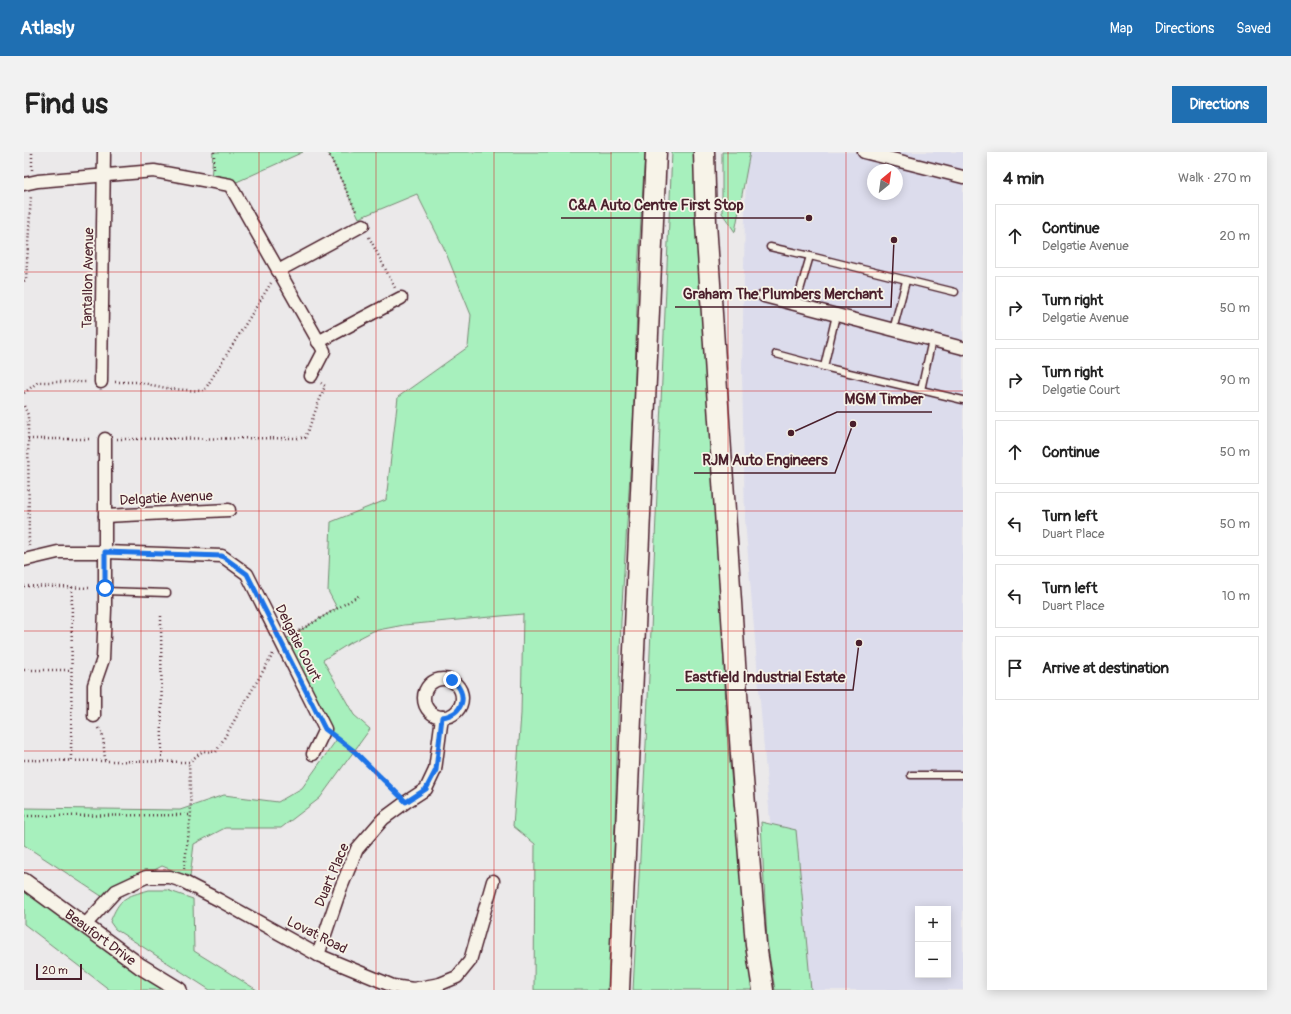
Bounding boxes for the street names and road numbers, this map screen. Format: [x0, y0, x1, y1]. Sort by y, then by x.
street label: Tantallon Avenue [79, 227, 97, 329]
street label: Delgatie Avenue [119, 487, 213, 509]
street label: Delgatie Court [271, 602, 325, 685]
street label: Duart Place [311, 841, 353, 909]
street label: Beaufort Drive [62, 905, 140, 969]
street label: Lovat Road [284, 913, 350, 957]

